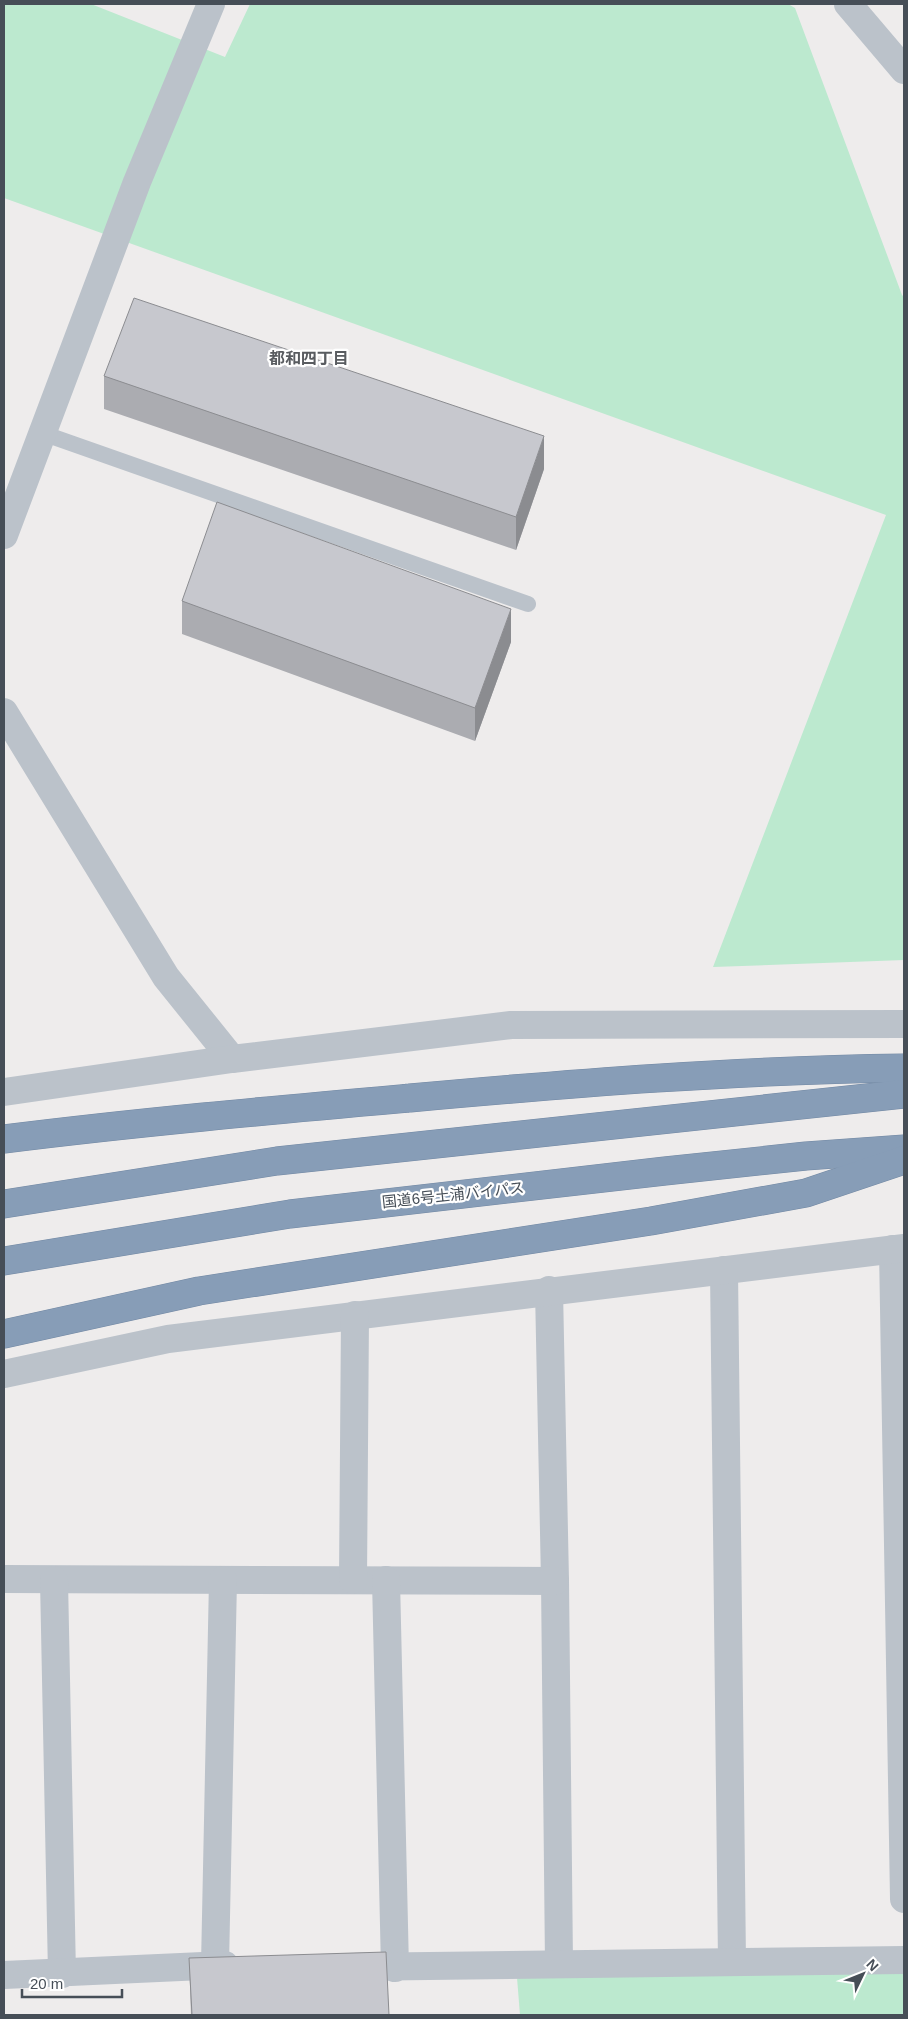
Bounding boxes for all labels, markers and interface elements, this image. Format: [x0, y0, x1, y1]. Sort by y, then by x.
district label: 都和四丁目 [269, 350, 349, 367]
street label: 国道6号土浦バイパス [381, 1179, 525, 1210]
north arrow [838, 1949, 888, 1999]
text: N [863, 1956, 882, 1974]
scale bar [22, 1966, 122, 1998]
text: 20 m [30, 1975, 63, 1992]

